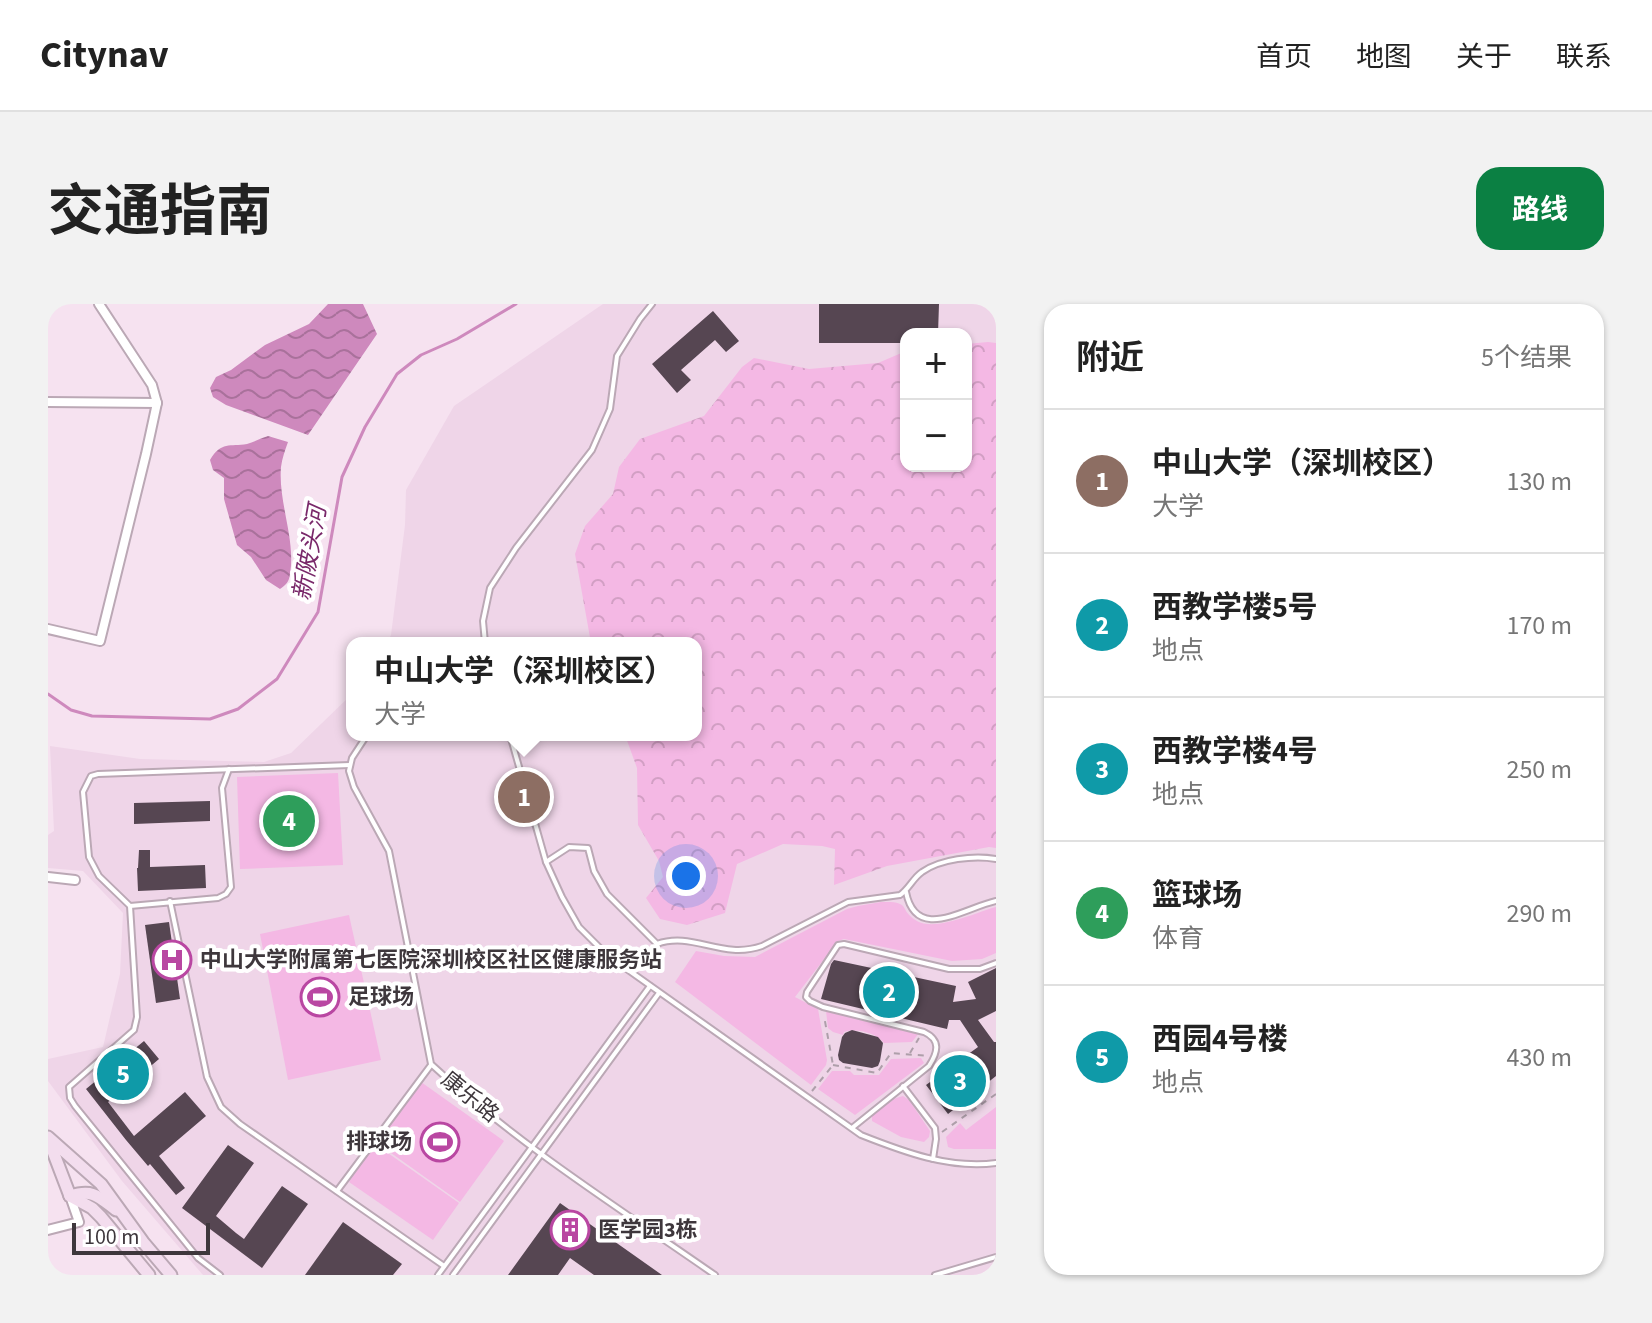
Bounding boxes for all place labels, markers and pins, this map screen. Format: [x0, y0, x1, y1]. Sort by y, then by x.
pin: 1 [498, 767, 550, 827]
pin: 4 [263, 791, 315, 851]
hospital icon: 中山大学附属第七医院深圳校区社区健康服务站 [151, 939, 193, 981]
place label: 中山大学附属第七医院深圳校区社区健康服务站 [200, 944, 662, 976]
pin: 2 [863, 962, 915, 1022]
sports icon: 足球场 [299, 976, 341, 1018]
place label: 足球场 [348, 981, 414, 1013]
pin: 5 [97, 1044, 149, 1104]
pin: 3 [934, 1051, 986, 1111]
sports icon: 排球场 [419, 1121, 461, 1163]
place label: 排球场 [346, 1126, 412, 1158]
building icon: 医学园3栋 [549, 1209, 591, 1251]
place label: 医学园3栋 [598, 1214, 698, 1246]

